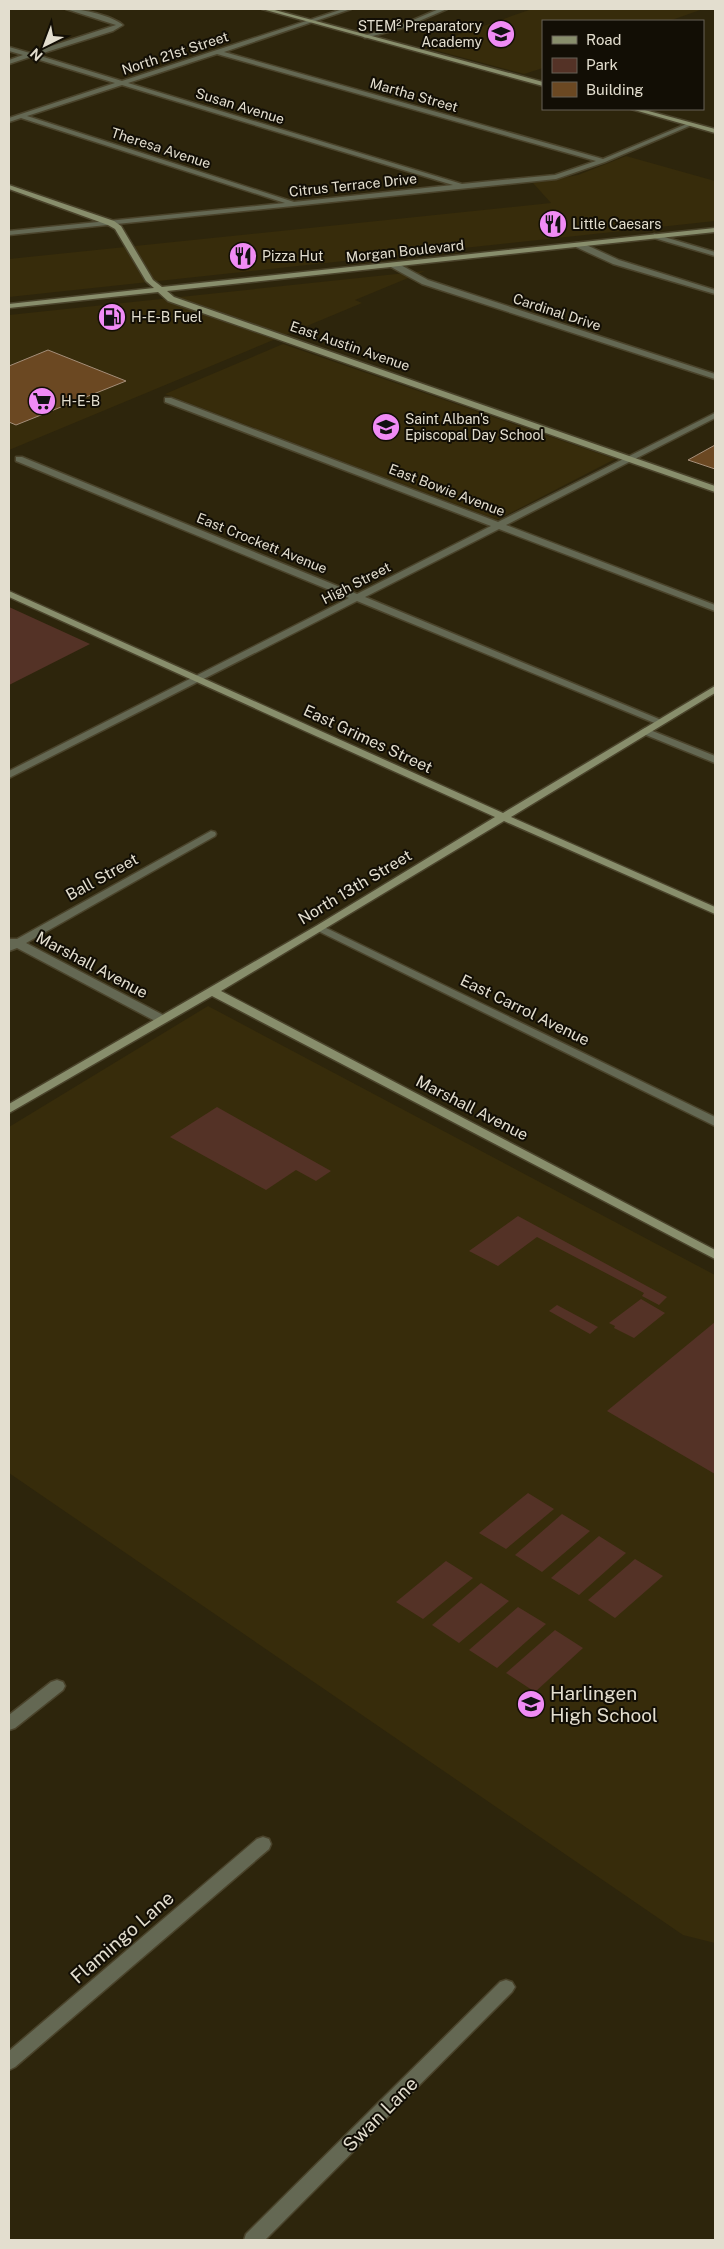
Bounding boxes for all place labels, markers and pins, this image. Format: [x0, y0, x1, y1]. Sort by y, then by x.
place label: STEM² Preparatory Academy [358, 18, 483, 50]
school or university icon: STEM² Preparatory Academy [486, 19, 516, 49]
restaurant icon: Little Caesars [538, 209, 568, 239]
place label: Little Caesars [572, 216, 661, 232]
restaurant icon: Pizza Hut [228, 241, 258, 271]
place label: Pizza Hut [262, 248, 324, 264]
fuel station icon: H-E-B Fuel [97, 302, 127, 332]
place label: H-E-B Fuel [131, 309, 202, 325]
supermarket icon: H-E-B [27, 386, 57, 416]
place label: H-E-B [61, 393, 100, 409]
place label: Saint Alban's Episcopal Day School [405, 411, 545, 443]
school or university icon: Saint Alban's Episcopal Day School [371, 412, 401, 442]
place label: Harlingen High School [550, 1682, 658, 1726]
school or university icon: Harlingen High School [516, 1689, 546, 1719]

